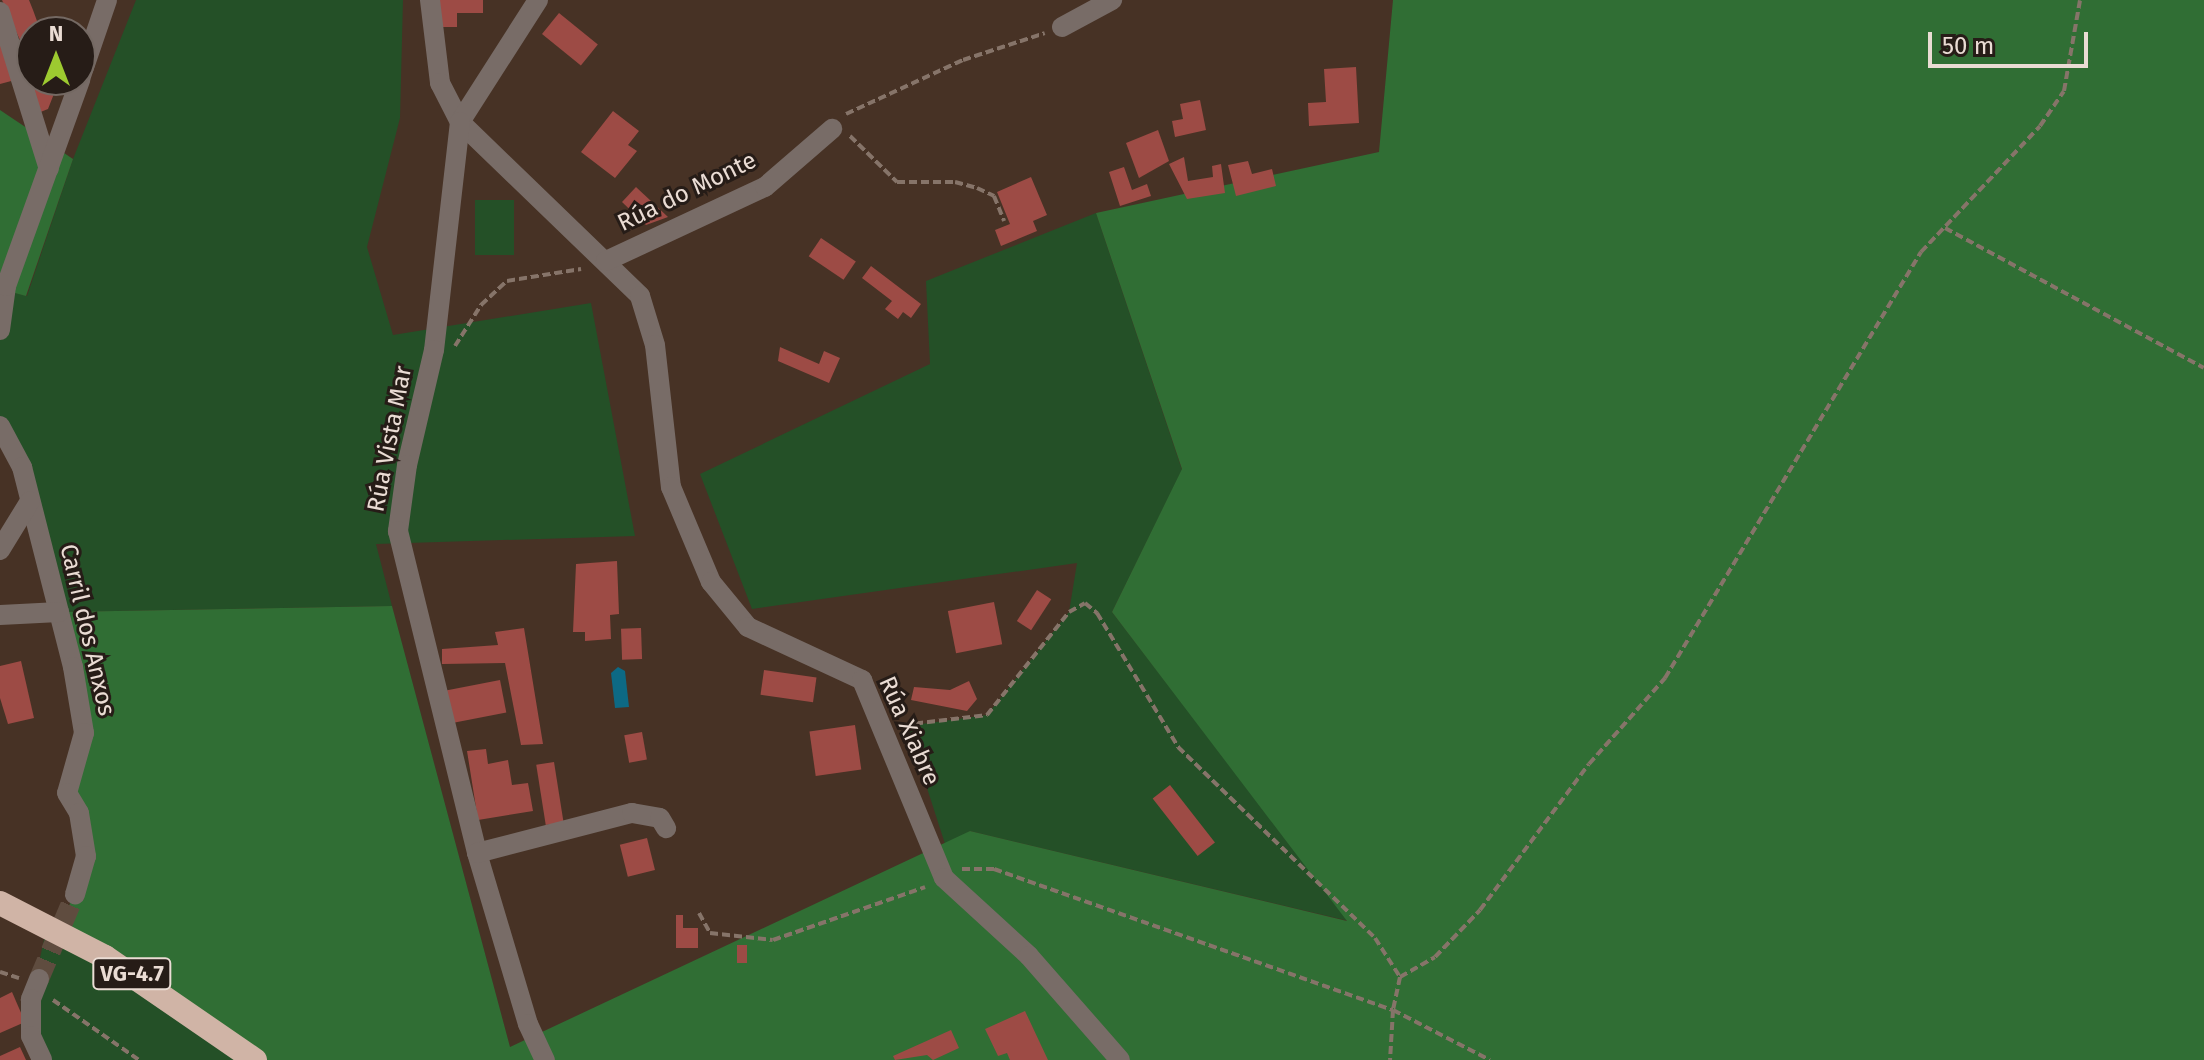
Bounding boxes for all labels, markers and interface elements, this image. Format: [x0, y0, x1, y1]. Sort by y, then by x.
north arrow [16, 16, 96, 96]
scale bar [1932, 16, 2092, 66]
text: N [49, 20, 63, 47]
text: 50 m [1942, 32, 1994, 60]
street label: Rúa do Monte [613, 146, 761, 238]
street label: Rúa Vista Mar [362, 364, 418, 514]
street label: Carril dos Anxos [53, 541, 121, 719]
street label: Rúa Xiabre [872, 672, 946, 790]
road number: VG-4.7 [92, 956, 172, 992]

